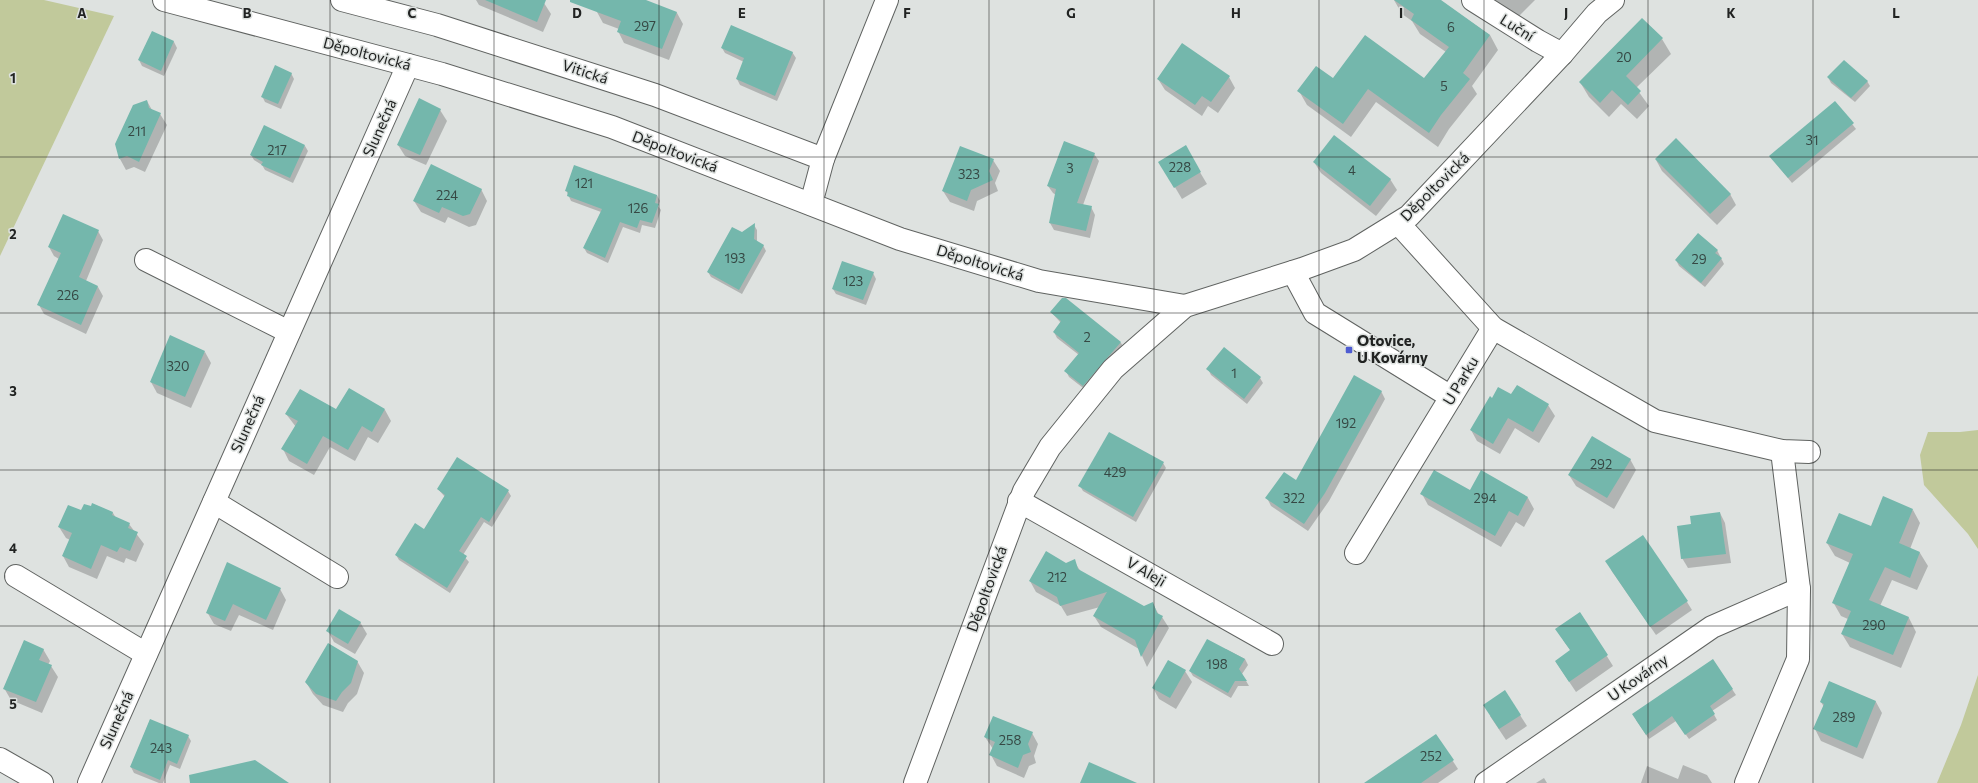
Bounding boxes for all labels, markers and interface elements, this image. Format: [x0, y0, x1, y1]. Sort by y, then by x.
text: A [77, 5, 87, 21]
text: B [243, 5, 252, 21]
text: C [408, 5, 417, 21]
text: D [572, 5, 582, 21]
text: E [738, 5, 746, 21]
text: F [903, 5, 911, 21]
text: G [1066, 5, 1076, 21]
text: H [1231, 5, 1241, 21]
text: I [1399, 5, 1403, 21]
text: J [1564, 5, 1568, 21]
text: K [1726, 5, 1736, 21]
text: L [1892, 5, 1900, 21]
street label: Luční [1497, 10, 1539, 45]
house number: 297 [634, 18, 656, 34]
house number: 6 [1447, 19, 1455, 35]
street label: Děpoltovická [321, 33, 413, 73]
house number: 20 [1616, 49, 1632, 65]
street label: Vitická [560, 55, 611, 87]
text: 1 [10, 70, 16, 86]
house number: 5 [1440, 78, 1448, 94]
street label: Slunečná [358, 96, 400, 159]
house number: 211 [128, 123, 146, 139]
street label: Děpoltovická [630, 126, 721, 176]
house number: 31 [1806, 132, 1818, 148]
house number: 217 [267, 142, 287, 158]
street label: Děpoltovická [1396, 148, 1473, 225]
house number: 228 [1169, 159, 1191, 175]
house number: 3 [1066, 160, 1074, 176]
house number: 4 [1348, 162, 1356, 178]
house number: 323 [958, 166, 980, 182]
house number: 121 [575, 175, 593, 191]
house number: 224 [436, 187, 458, 203]
house number: 126 [628, 200, 648, 216]
text: 2 [9, 226, 17, 242]
street label: Děpoltovická [935, 240, 1026, 284]
house number: 193 [725, 250, 745, 266]
house number: 29 [1691, 251, 1707, 267]
house number: 123 [843, 273, 863, 289]
house number: 226 [57, 287, 79, 303]
house number: 2 [1083, 329, 1091, 345]
place label: Otovice, U Kovárny [1357, 331, 1429, 366]
marker: Otovice, U Kovárny [1344, 345, 1354, 355]
street label: U Parku [1439, 353, 1482, 408]
house number: 320 [166, 358, 190, 374]
house number: 1 [1231, 365, 1237, 381]
text: 3 [9, 383, 17, 399]
street label: Slunečná [226, 392, 268, 455]
house number: 192 [1336, 415, 1356, 431]
house number: 292 [1590, 456, 1612, 472]
house number: 429 [1104, 464, 1126, 480]
house number: 322 [1283, 490, 1305, 506]
house number: 294 [1474, 490, 1497, 506]
text: 4 [9, 540, 17, 556]
street label: Děpoltovická [962, 543, 1010, 634]
street label: V Aleji [1123, 553, 1170, 590]
house number: 212 [1047, 569, 1067, 585]
house number: 290 [1862, 617, 1886, 633]
street label: U Kovárny [1604, 650, 1671, 705]
house number: 198 [1206, 656, 1228, 672]
street label: Slunečná [95, 688, 137, 751]
text: 5 [9, 696, 17, 712]
house number: 289 [1833, 709, 1856, 725]
house number: 258 [999, 732, 1021, 748]
house number: 243 [150, 740, 172, 756]
house number: 252 [1420, 748, 1442, 764]

